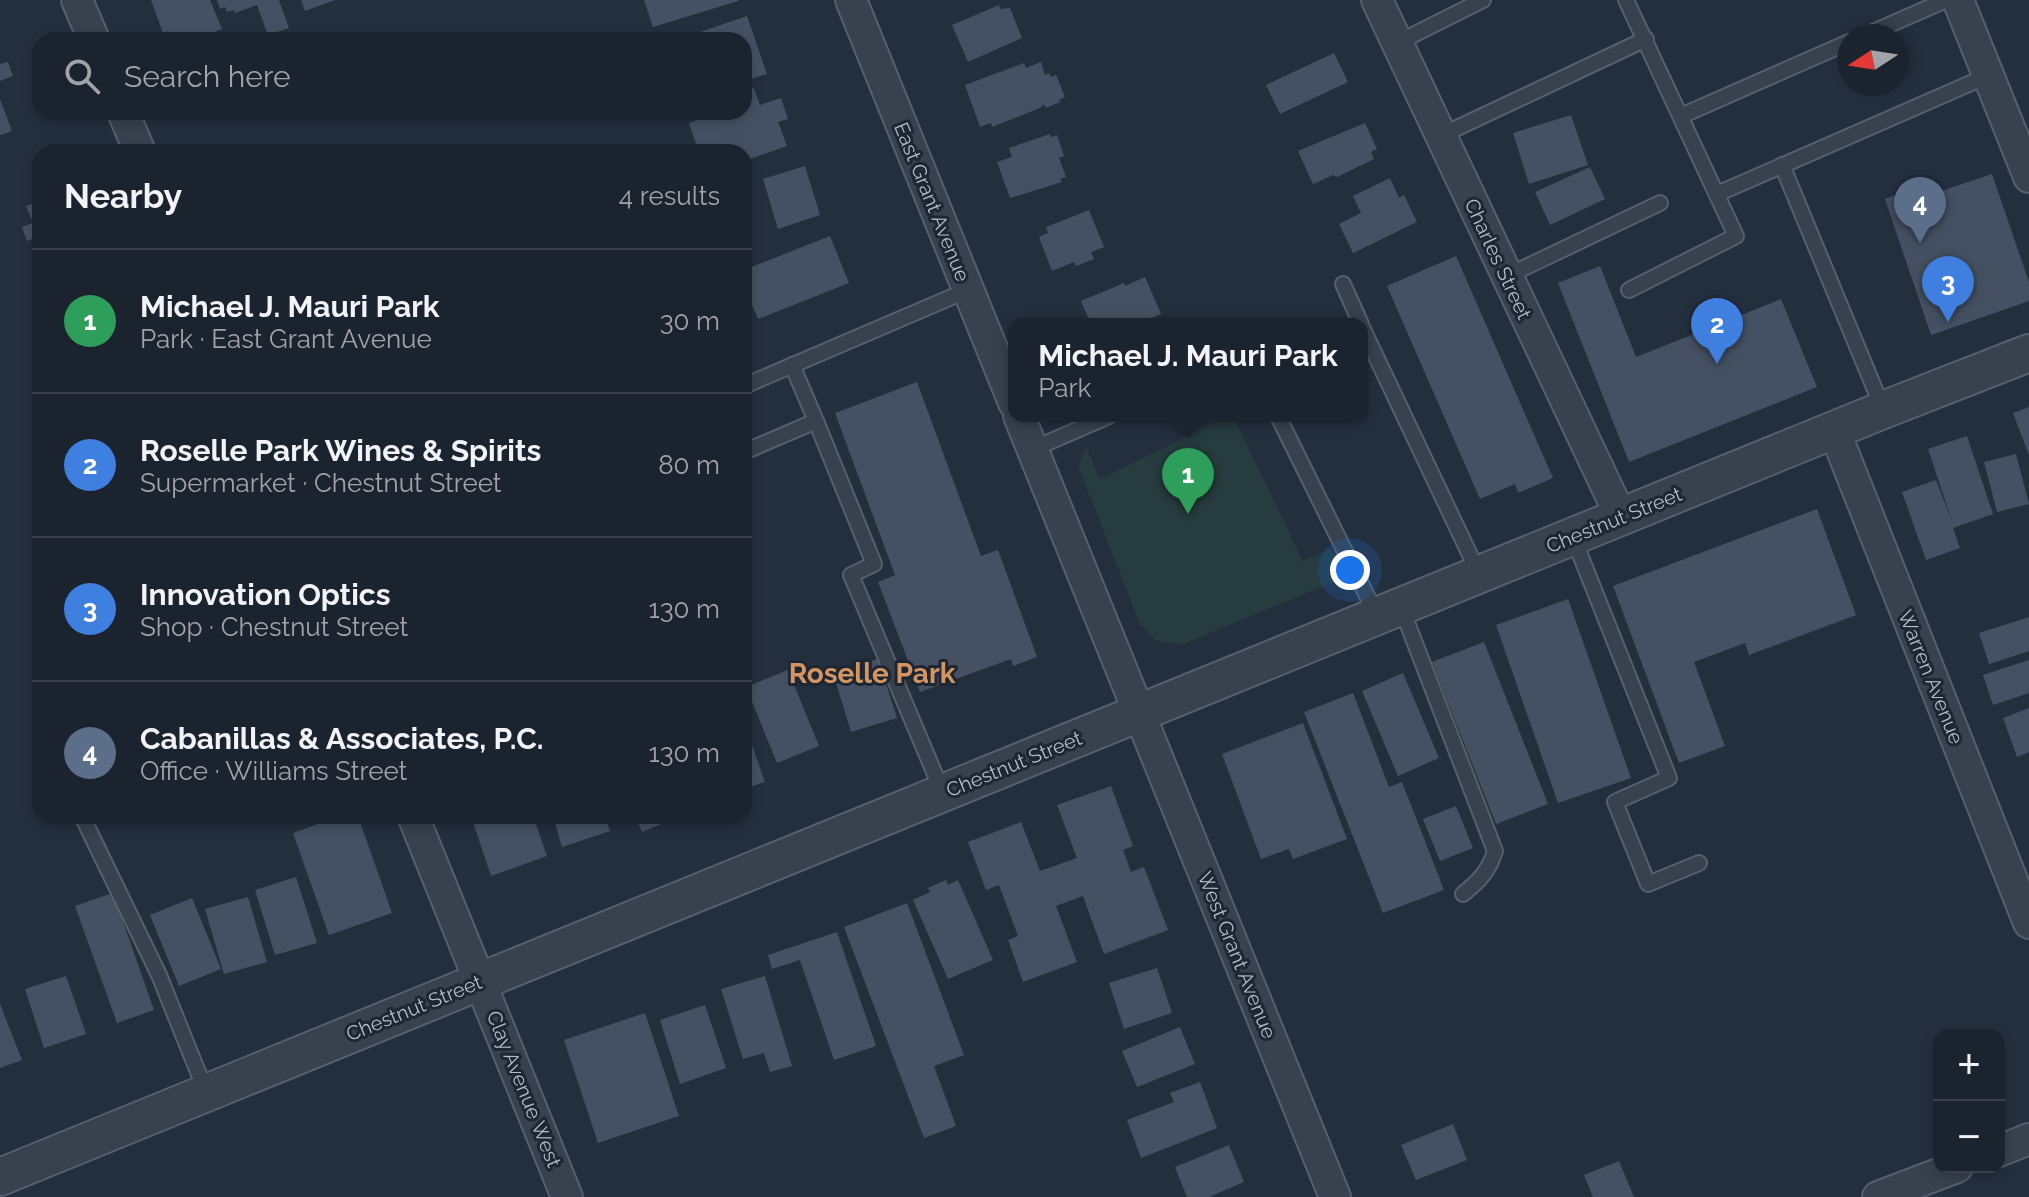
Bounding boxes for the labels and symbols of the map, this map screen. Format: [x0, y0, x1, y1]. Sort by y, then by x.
north arrow [1837, 24, 1909, 96]
street label: East Grant Avenue [889, 119, 975, 285]
pin: 4 [1894, 177, 1946, 243]
street label: Charles Street [1460, 195, 1537, 324]
pin: 3 [1922, 256, 1974, 322]
pin: 2 [1691, 298, 1743, 364]
pin: 1 [1162, 448, 1214, 514]
street label: Chestnut Street [1543, 482, 1686, 558]
your location [1330, 550, 1370, 590]
street label: Warren Avenue [1893, 606, 1969, 748]
district label: Roselle Park [789, 657, 956, 690]
street label: Chestnut Street [943, 726, 1086, 802]
street label: West Grant Avenue [1193, 868, 1282, 1042]
street label: Chestnut Street [343, 970, 486, 1046]
street label: Clay Avenue West [482, 1007, 566, 1171]

